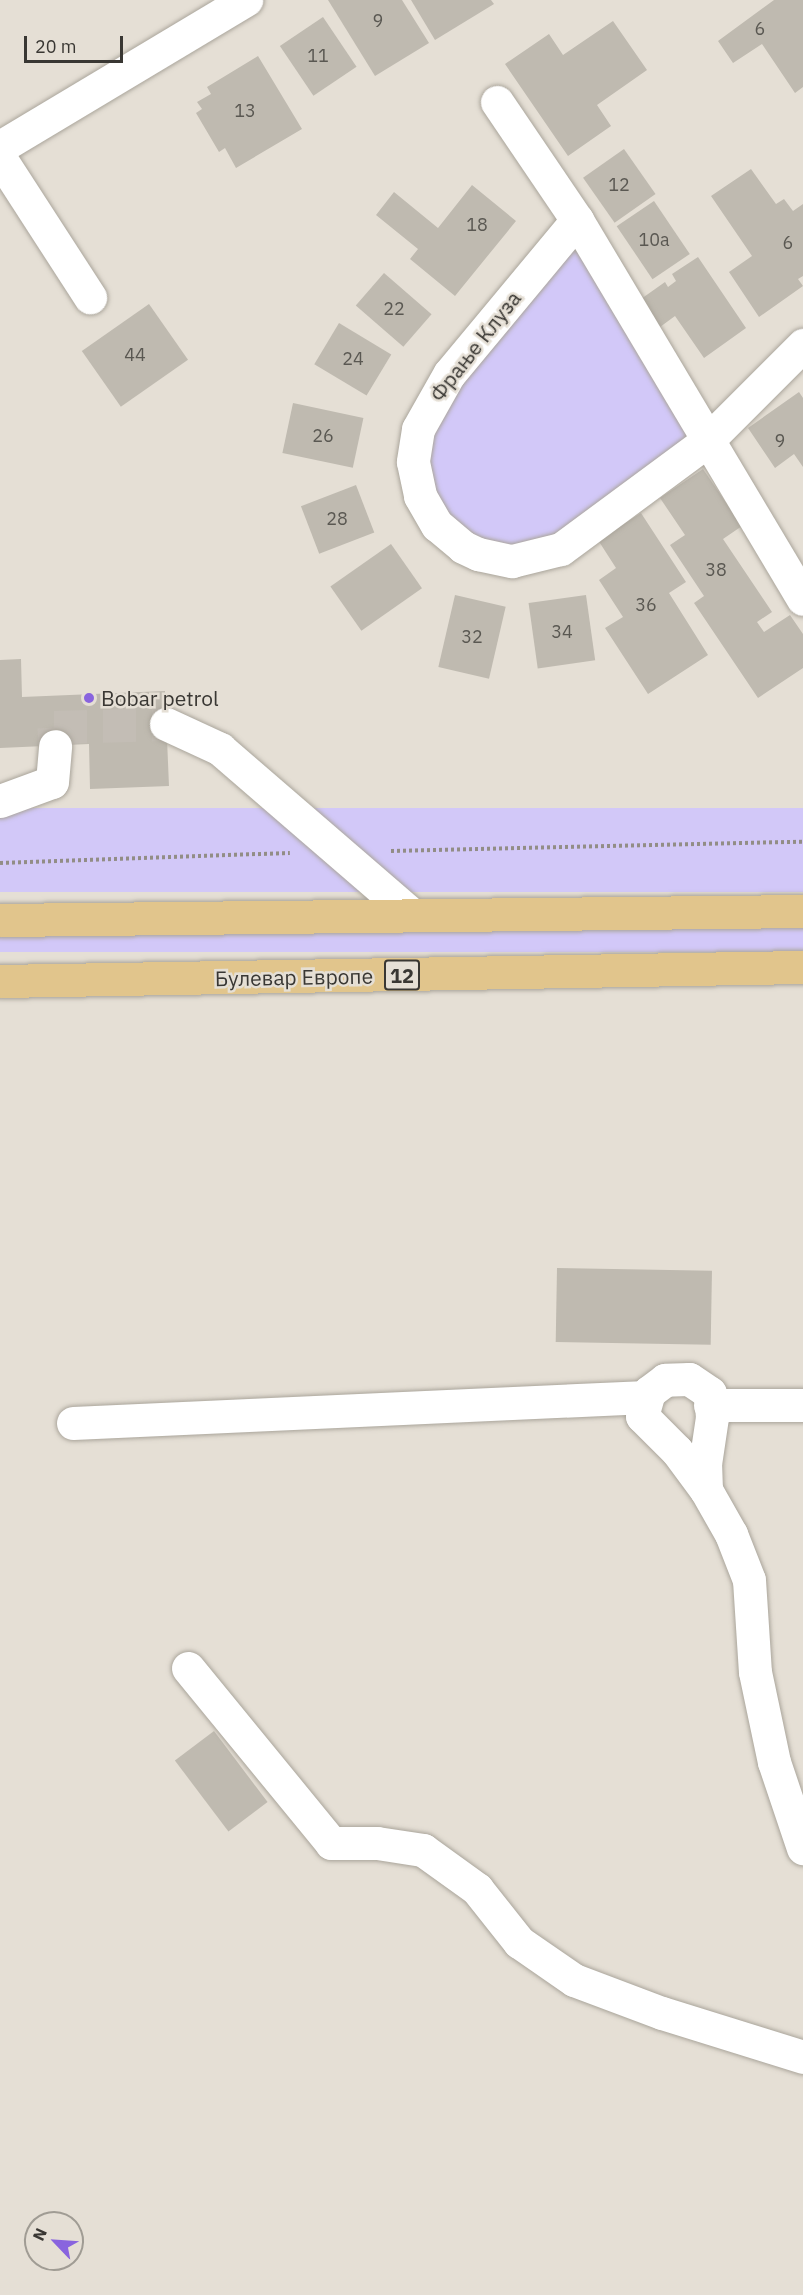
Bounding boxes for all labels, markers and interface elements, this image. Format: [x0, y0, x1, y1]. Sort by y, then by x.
house number: 9 [373, 10, 383, 32]
house number: 6 [755, 18, 765, 40]
scale bar [27, 24, 126, 62]
text: 20 m [35, 35, 77, 58]
house number: 11 [307, 45, 329, 67]
house number: 13 [234, 100, 256, 122]
house number: 12 [608, 174, 630, 196]
house number: 18 [466, 214, 488, 236]
house number: 10a [638, 229, 670, 251]
house number: 6 [783, 232, 793, 254]
street label: Фрање Клуза [424, 286, 526, 406]
house number: 22 [383, 298, 405, 320]
house number: 44 [124, 344, 146, 366]
house number: 24 [342, 348, 364, 370]
house number: 26 [312, 425, 334, 447]
house number: 9 [775, 430, 785, 452]
house number: 28 [326, 508, 348, 530]
house number: 38 [705, 559, 727, 581]
house number: 36 [635, 594, 657, 616]
house number: 34 [551, 621, 573, 643]
house number: 32 [461, 626, 483, 648]
place label: Bobar petrol [101, 685, 219, 711]
marker: Bobar petrol [82, 691, 96, 705]
road number: 12 [384, 958, 420, 992]
street label: Булевар Европе [215, 963, 373, 991]
north arrow [24, 2211, 84, 2271]
text: N [28, 2225, 51, 2244]

